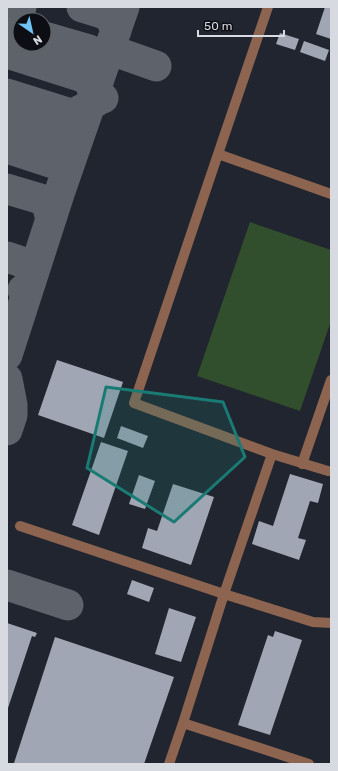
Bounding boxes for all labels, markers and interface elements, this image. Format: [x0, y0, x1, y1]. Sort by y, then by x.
north arrow [12, 12, 52, 52]
scale bar [198, 12, 284, 38]
text: 50 m [204, 19, 232, 33]
text: N [30, 32, 44, 48]

